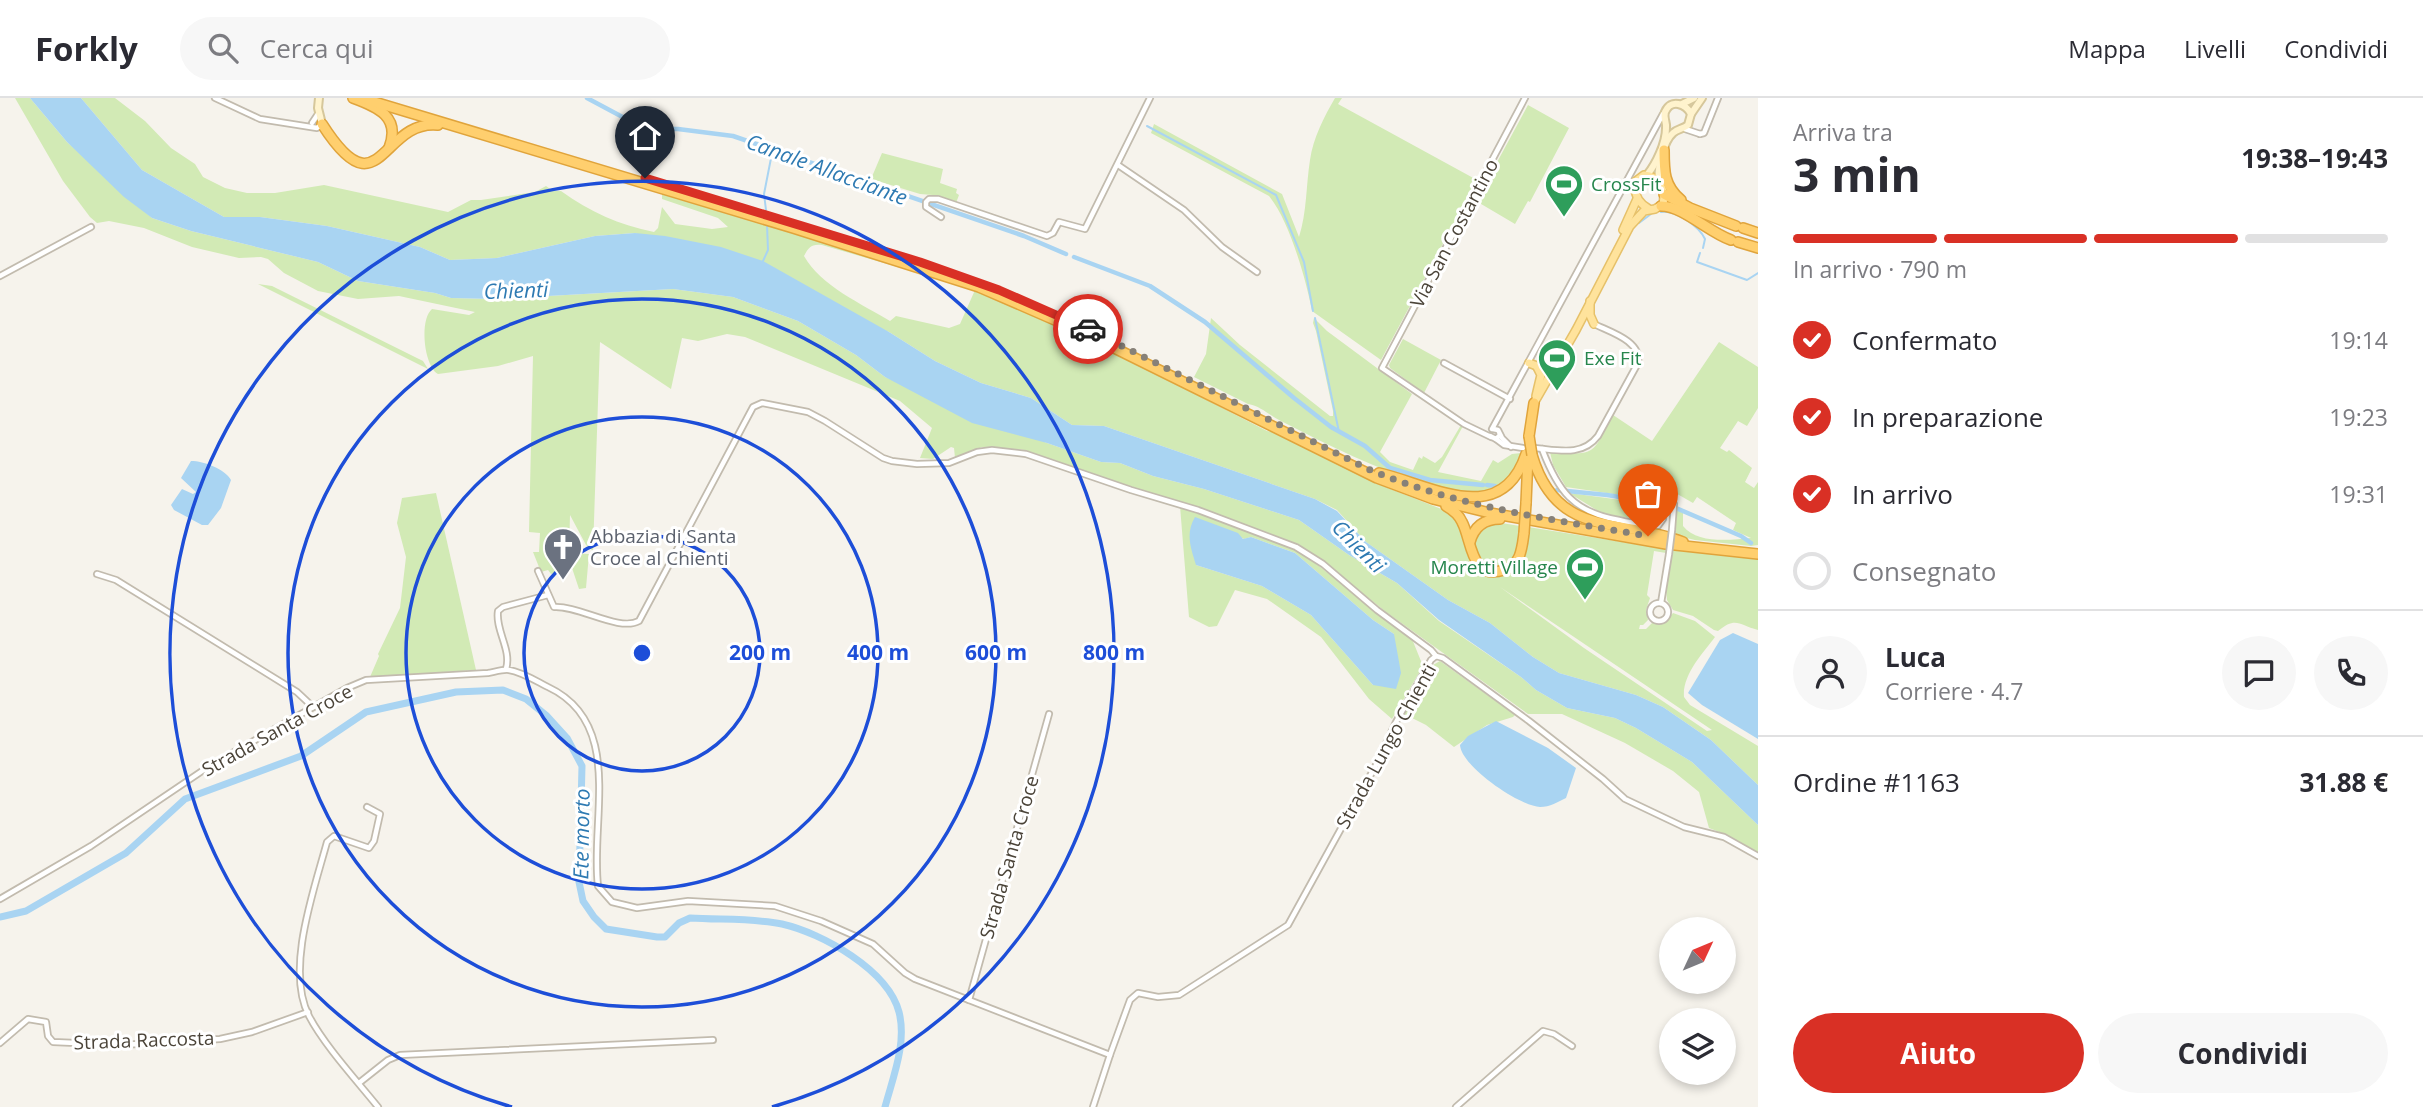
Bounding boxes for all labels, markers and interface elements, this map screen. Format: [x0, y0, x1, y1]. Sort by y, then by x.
search box [180, 17, 670, 80]
text: Forkly [35, 26, 138, 71]
icon: search [204, 29, 242, 67]
text: Cerca qui [260, 30, 374, 66]
text: Mappa [2068, 32, 2146, 65]
text: Livelli [2184, 32, 2246, 65]
text: Condividi [2284, 32, 2388, 65]
pin [615, 106, 675, 178]
text: Arriva tra [1793, 116, 1893, 148]
icon: home [626, 117, 664, 155]
water label: Canale Allacciante [743, 127, 911, 211]
text: 19:38–19:43 [2241, 140, 2388, 176]
text: 3 min [1793, 143, 1921, 205]
street label: Via San Costantino [1404, 154, 1504, 312]
sports icon: CrossFit [1543, 163, 1585, 218]
place label: CrossFit [1591, 171, 1662, 197]
text: In arrivo · 790 m [1793, 253, 1967, 285]
water label: Chienti [483, 275, 549, 305]
courier [1053, 294, 1123, 364]
icon: car [1069, 310, 1107, 348]
icon: check [1793, 321, 1831, 359]
text: Confermato [1852, 322, 1997, 358]
text: 19:14 [2329, 324, 2388, 356]
sports icon: Exe Fit [1536, 337, 1578, 392]
place label: Exe Fit [1584, 345, 1642, 371]
icon: check [1793, 398, 1831, 436]
text: In preparazione [1852, 399, 2043, 435]
text: 19:23 [2329, 401, 2388, 433]
pin [1618, 464, 1678, 536]
icon: bag [1629, 475, 1667, 513]
icon: check [1793, 475, 1831, 513]
text: In arrivo [1852, 476, 1953, 512]
text: 19:31 [2329, 478, 2388, 510]
water label: Chienti [1326, 513, 1392, 579]
place label: Abbazia di Santa Croce al Chienti [590, 523, 736, 571]
church icon: Abbazia di Santa Croce al Chienti [542, 526, 584, 581]
sports icon: Moretti Village [1564, 546, 1606, 601]
text: Consegnato [1852, 553, 1996, 589]
place label: Moretti Village [1431, 554, 1558, 580]
button: person [1793, 636, 1867, 710]
button: chat [2222, 636, 2296, 710]
button: phone [2314, 636, 2388, 710]
text: 200 m [729, 638, 791, 666]
text: 400 m [847, 638, 909, 666]
text: 600 m [965, 638, 1027, 666]
text: 800 m [1083, 638, 1145, 666]
text: Luca [1885, 639, 1946, 675]
centre of rings [630, 641, 654, 665]
street label: Strada Lungo Chienti [1330, 659, 1442, 833]
text: Corriere · 4.7 [1885, 675, 2024, 707]
street label: Strada Santa Croce [197, 678, 357, 782]
text: Ordine #1163 [1793, 764, 1960, 800]
text: 31.88 € [2300, 764, 2388, 800]
street label: Strada Santa Croce [973, 772, 1045, 942]
water label: Ete morto [566, 788, 596, 880]
north arrow [1659, 917, 1736, 994]
map controls [1659, 917, 1736, 1085]
button: layers [1659, 1008, 1736, 1085]
button: Aiuto [1793, 1013, 2084, 1093]
button: Condividi [2098, 1013, 2388, 1093]
street label: Strada Raccosta [73, 1025, 215, 1055]

